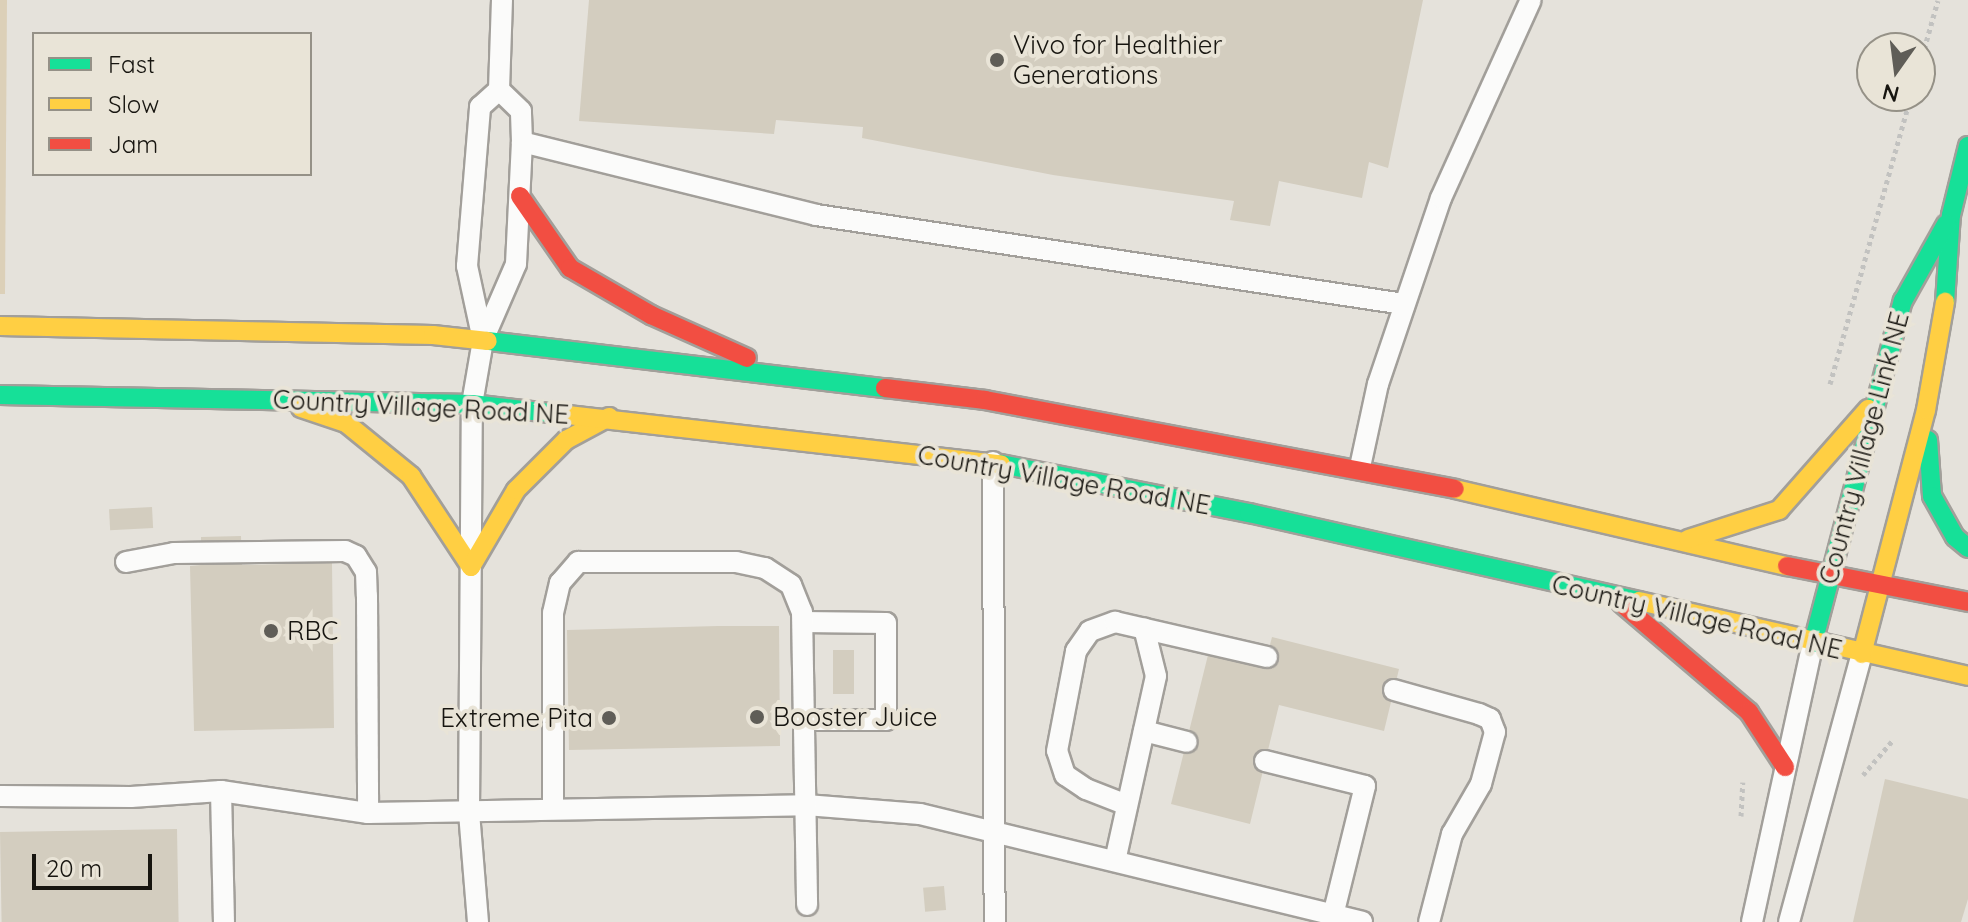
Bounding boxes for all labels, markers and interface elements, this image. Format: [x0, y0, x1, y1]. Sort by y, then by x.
place label: Vivo for Healthier Generations [1013, 29, 1222, 90]
legend [32, 32, 312, 176]
north arrow [1856, 32, 1936, 112]
text: Fast [108, 49, 155, 79]
marker: Vivo for Healthier Generations [988, 51, 1006, 69]
text: N [1879, 78, 1902, 109]
text: Slow [108, 89, 159, 119]
text: Jam [108, 129, 158, 159]
street label: Country Village Link NE [1813, 309, 1915, 587]
street label: Country Village Road NE [272, 384, 570, 430]
street label: Country Village Road NE [915, 439, 1213, 521]
street label: Country Village Road NE [1549, 568, 1845, 666]
place label: RBC [287, 615, 338, 647]
marker: RBC [262, 622, 280, 640]
place label: Booster Juice [773, 701, 937, 733]
place label: Extreme Pita [440, 702, 593, 734]
marker: Booster Juice [748, 708, 766, 726]
marker: Extreme Pita [600, 709, 618, 727]
scale bar [36, 838, 156, 888]
text: 20 m [46, 853, 102, 883]

